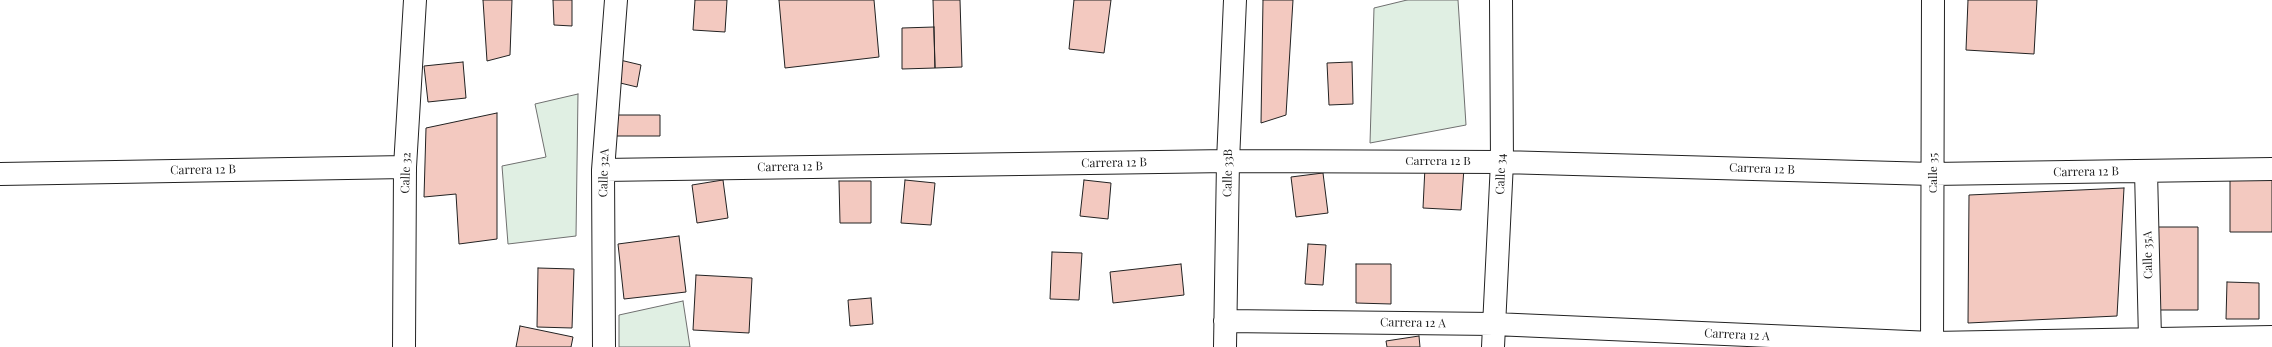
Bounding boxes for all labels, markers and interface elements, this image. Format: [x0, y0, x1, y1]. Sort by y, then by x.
street label: Calle 32A [596, 148, 612, 198]
street label: Calle 33B [1220, 149, 1236, 197]
street label: Calle 32 [398, 152, 414, 194]
street label: Calle 34 [1493, 153, 1509, 195]
street label: Calle 35 [1926, 153, 1940, 193]
street label: Carrera 12 B [1405, 154, 1471, 168]
street label: Carrera 12 B [1081, 155, 1147, 171]
street label: Carrera 12 B [757, 159, 823, 175]
street label: Carrera 12 B [1729, 161, 1795, 177]
street label: Carrera 12 B [170, 162, 236, 178]
street label: Carrera 12 B [2053, 164, 2119, 180]
street label: Calle 35A [2140, 231, 2156, 279]
street label: Carrera 12 A [1380, 315, 1446, 331]
street label: Carrera 12 A [1704, 326, 1770, 344]

